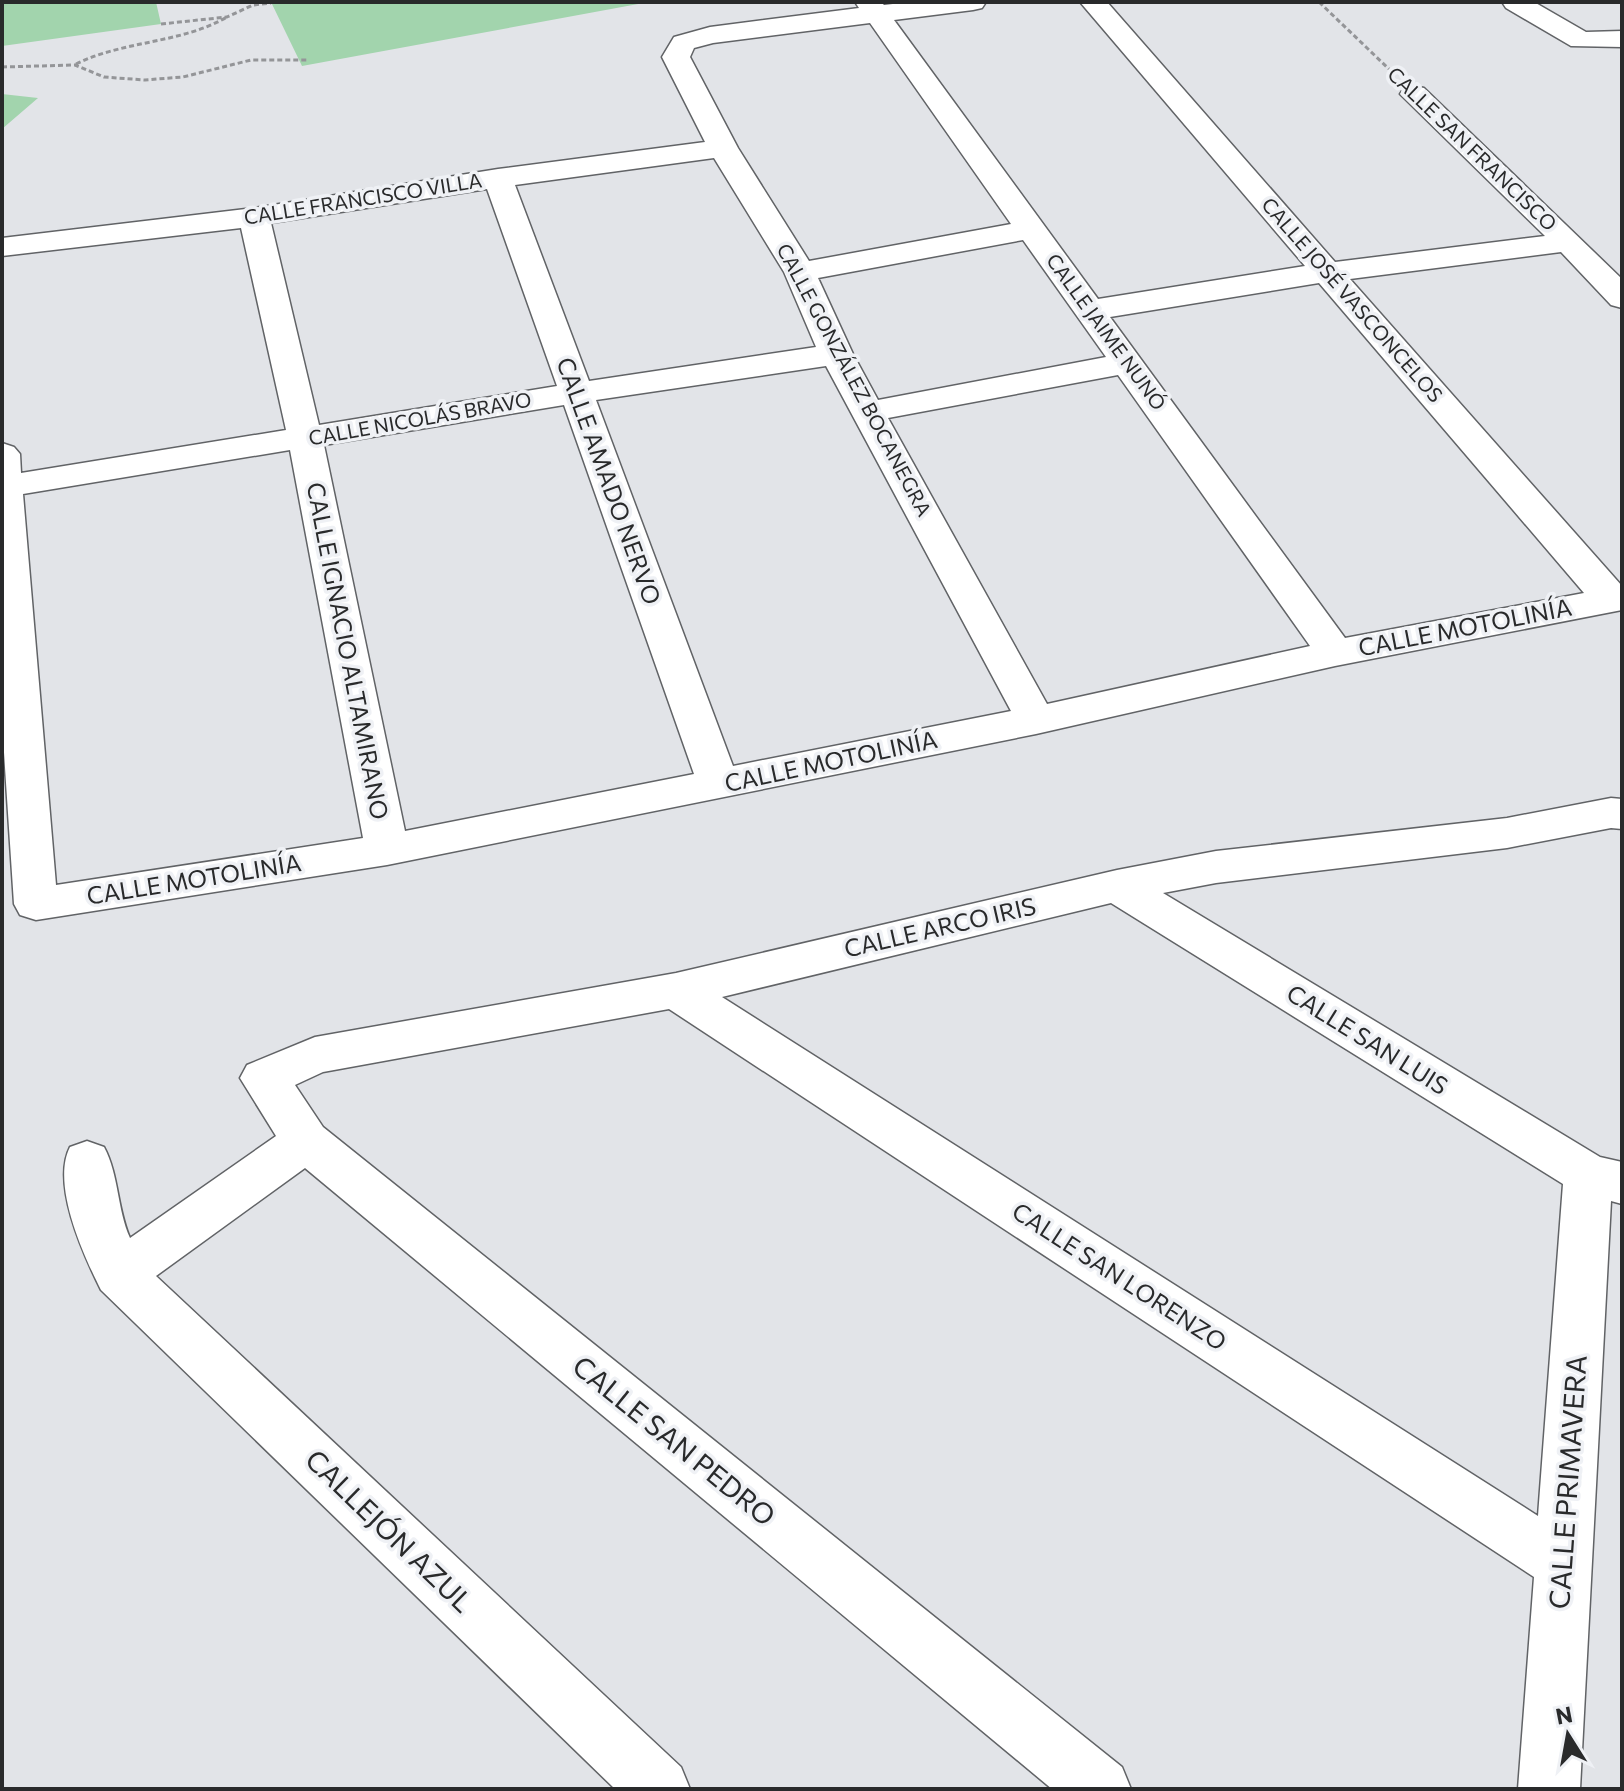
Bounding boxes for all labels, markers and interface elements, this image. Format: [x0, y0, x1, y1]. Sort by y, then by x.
street label: CALLE SAN FRANCISCO [1383, 61, 1562, 235]
street label: CALLE FRANCISCO VILLA [242, 167, 484, 229]
street label: CALLE JOSÉ VASCONCELOS [1257, 192, 1448, 407]
street label: CALLE GONZÁLEZ BOCANEGRA [773, 239, 937, 520]
street label: CALLE JAIME NUNÓ [1042, 249, 1172, 414]
street label: CALLE AMADO NERVO [551, 353, 668, 608]
street label: CALLE NICOLÁS BRAVO [306, 387, 533, 449]
street label: CALLE IGNACIO ALTAMIRANO [302, 480, 395, 822]
street label: CALLE MOTOLINÍA [1356, 592, 1574, 661]
street label: CALLE MOTOLINÍA [722, 724, 940, 797]
street label: CALLE MOTOLINÍA [84, 847, 303, 910]
street label: CALLE ARCO IRIS [841, 890, 1038, 963]
street label: CALLE SAN LUIS [1282, 978, 1454, 1100]
street label: CALLE SAN LORENZO [1007, 1196, 1232, 1356]
street label: CALLE SAN PEDRO [566, 1348, 783, 1532]
street label: CALLE PRIMAVERA [1541, 1354, 1593, 1610]
street label: CALLEJÓN AZUL [299, 1442, 480, 1619]
north arrow [1528, 1695, 1608, 1775]
text: N [1553, 1700, 1575, 1730]

